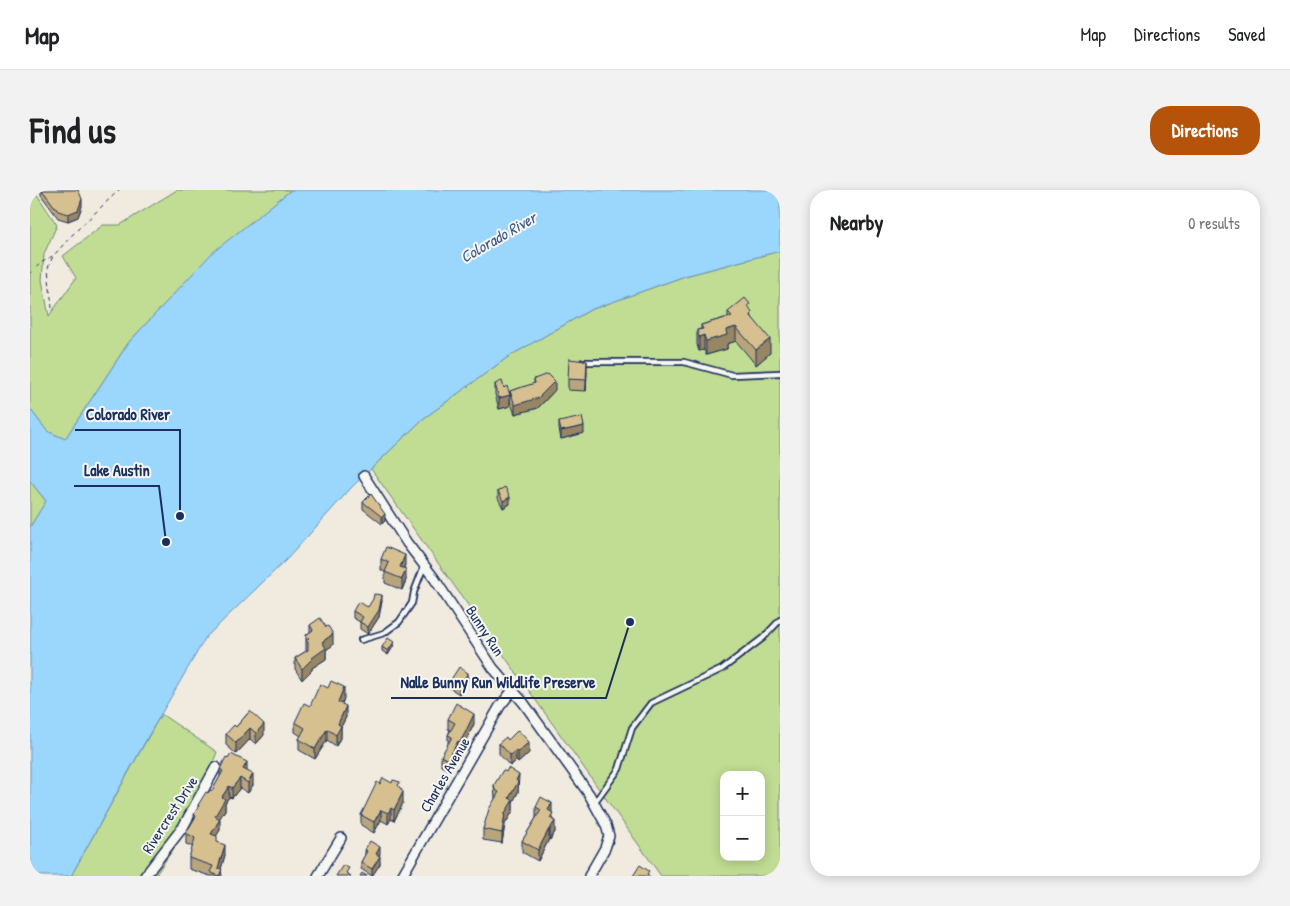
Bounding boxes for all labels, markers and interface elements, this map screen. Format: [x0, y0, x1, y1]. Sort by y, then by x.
text: Map [25, 19, 59, 51]
text: Map [1081, 22, 1106, 47]
text: Directions [1134, 22, 1200, 47]
text: Saved [1228, 22, 1265, 47]
button: Directions [1150, 106, 1260, 155]
text: Find us [30, 107, 116, 154]
water label: Colorado River [456, 205, 542, 268]
text: Nearby [830, 208, 883, 237]
text: 0 results [1188, 212, 1240, 234]
callout: Colorado River [75, 399, 180, 430]
text: Colorado River [86, 403, 171, 425]
callout: Lake Austin [74, 455, 159, 486]
text: Lake Austin [84, 459, 150, 481]
street label: Bunny Run [461, 601, 510, 660]
callout: Nalle Bunny Run Wildlife Preserve [391, 667, 606, 698]
text: Nalle Bunny Run Wildlife Preserve [401, 671, 596, 694]
street label: Charles Avenue [415, 733, 475, 816]
map controls [720, 771, 765, 861]
button: + [720, 771, 765, 816]
street label: Rivercrest Drive [137, 772, 202, 857]
button: − [720, 816, 765, 861]

